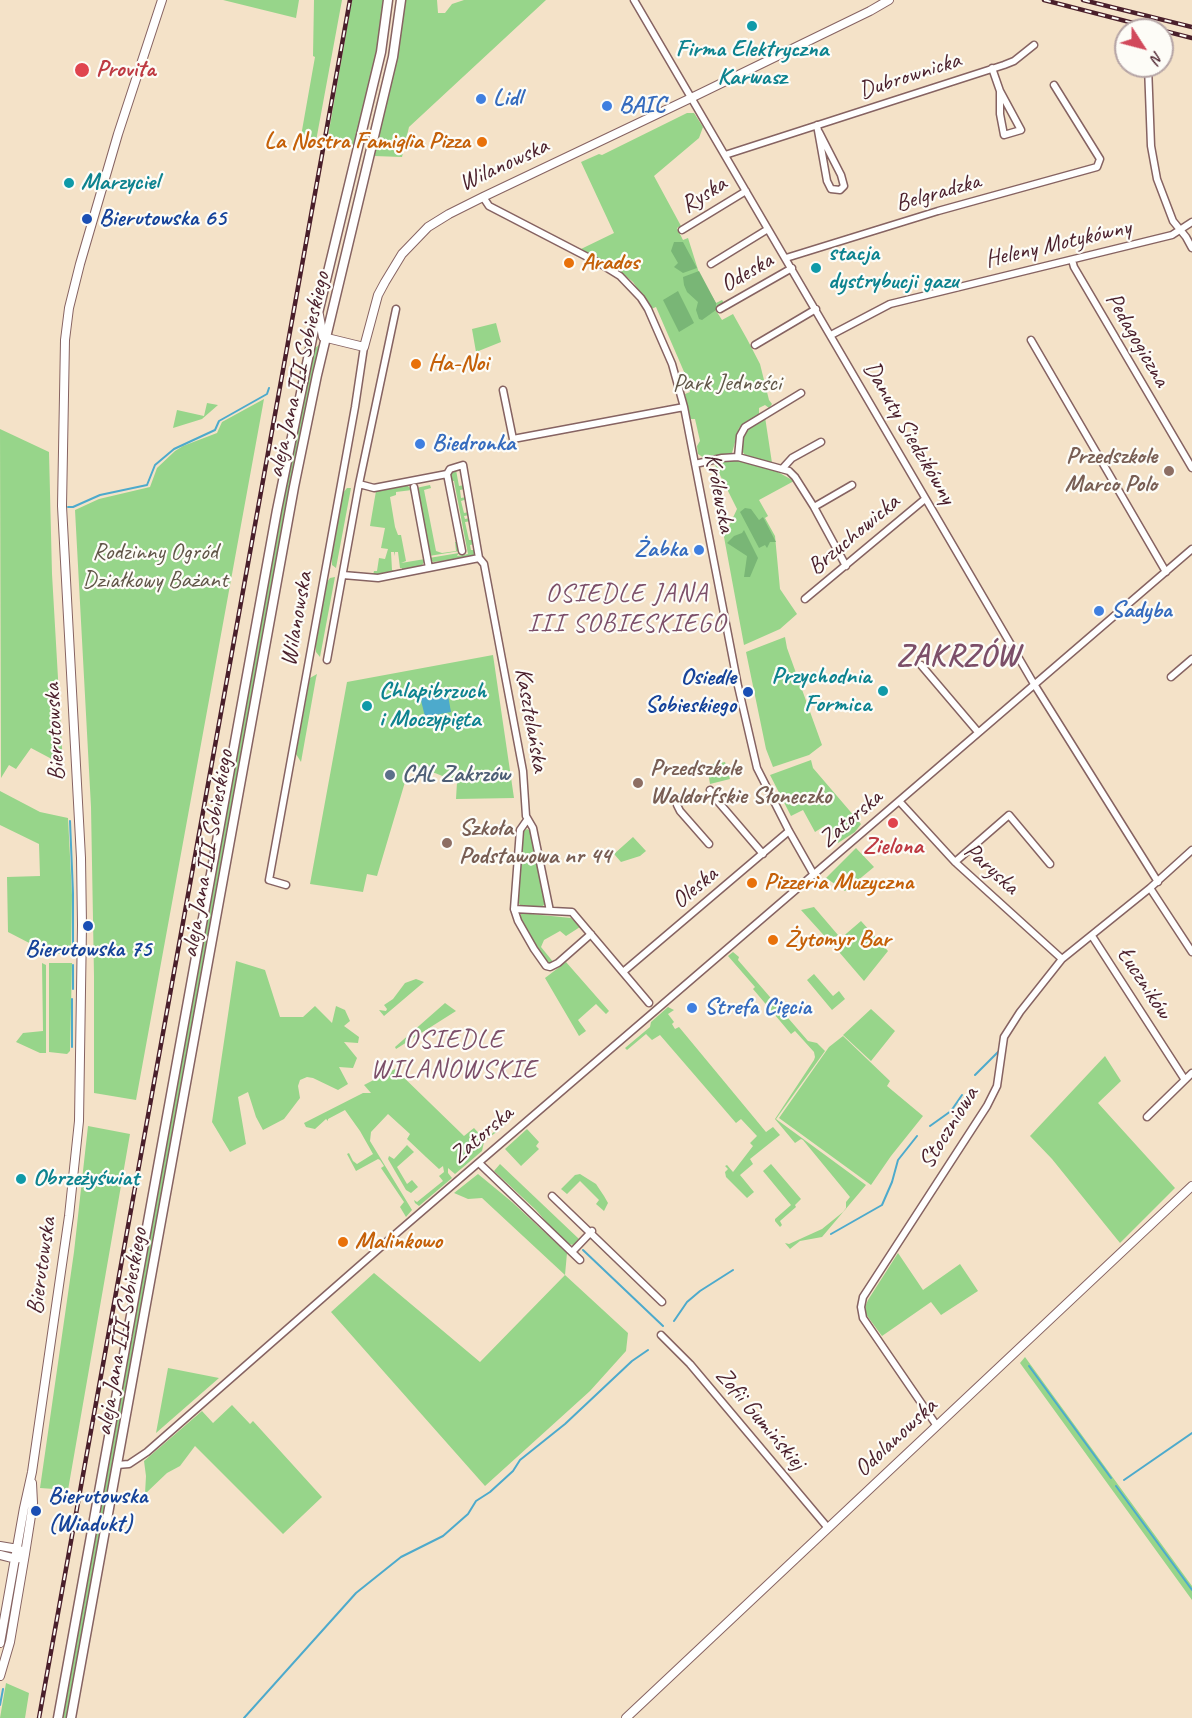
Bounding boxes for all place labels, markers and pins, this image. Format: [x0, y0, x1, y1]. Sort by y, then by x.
marker: Firma Elektryczna Karwasz [745, 19, 759, 33]
place label: Firma Elektryczna Karwasz [676, 36, 828, 92]
place label: Provita [96, 56, 155, 84]
marker: Provita [73, 61, 91, 79]
place label: Lidl [493, 85, 522, 113]
marker: Lidl [474, 92, 488, 106]
place label: BAIC [619, 92, 665, 120]
marker: BAIC [600, 99, 614, 113]
place label: La Nostra Famiglia Pizza [264, 128, 470, 156]
marker: La Nostra Famiglia Pizza [475, 135, 489, 149]
place label: Marzyciel [81, 169, 159, 197]
marker: Marzyciel [62, 176, 76, 190]
place label: Bierutowska 65 [99, 205, 226, 233]
marker: Bierutowska 65 [80, 212, 94, 226]
place label: stacja dystrybucji gazu [828, 240, 958, 296]
place label: Arados [581, 249, 639, 277]
marker: Arados [562, 256, 576, 270]
marker: stacja dystrybucji gazu [809, 261, 823, 275]
place label: Ha-Noi [428, 350, 489, 378]
marker: Ha-Noi [409, 357, 423, 371]
place label: Biedronka [432, 430, 515, 458]
marker: Biedronka [413, 437, 427, 451]
place label: Przedszkole Marco Polo [1065, 443, 1157, 499]
marker: Przedszkole Marco Polo [1162, 464, 1176, 478]
place label: Żabka [634, 536, 687, 564]
marker: Żabka [692, 543, 706, 557]
place label: Sadyba [1111, 597, 1172, 625]
marker: Sadyba [1092, 604, 1106, 618]
place label: Przychodnia Formica [771, 663, 871, 719]
place label: Osiedle Sobieskiego [645, 664, 736, 720]
place label: Chlapibrzuch i Moczypięta [379, 678, 486, 734]
marker: Przychodnia Formica [876, 684, 890, 698]
marker: Osiedle Sobieskiego [741, 685, 755, 699]
marker: Chlapibrzuch i Moczypięta [360, 699, 374, 713]
place label: Przedszkole Waldorfskie Słoneczko [650, 755, 831, 811]
place label: CAL Zakrzów [402, 761, 510, 789]
marker: CAL Zakrzów [383, 768, 397, 782]
marker: Przedszkole Waldorfskie Słoneczko [631, 776, 645, 790]
place label: Szkoła Podstawowa nr 44 [459, 815, 611, 871]
marker: Zielona [886, 816, 900, 830]
place label: Zielona [863, 833, 923, 861]
marker: Szkoła Podstawowa nr 44 [440, 836, 454, 850]
place label: Pizzeria Muzyczna [764, 869, 913, 897]
marker: Pizzeria Muzyczna [745, 876, 759, 890]
marker: Bierutowska 75 [81, 919, 95, 933]
place label: Żytomyr Bar [785, 926, 891, 954]
marker: Żytomyr Bar [766, 933, 780, 947]
place label: Bierutowska 75 [25, 936, 151, 964]
place label: Strefa Cięcia [704, 994, 811, 1022]
marker: Strefa Cięcia [685, 1001, 699, 1015]
place label: Obrzeżyświat [33, 1165, 139, 1193]
marker: Obrzeżyświat [14, 1172, 28, 1186]
place label: Malinkowo [355, 1228, 442, 1256]
marker: Malinkowo [336, 1235, 350, 1249]
place label: Bierutowska (Wiadukt) [48, 1483, 147, 1539]
marker: Bierutowska (Wiadukt) [29, 1504, 43, 1518]

